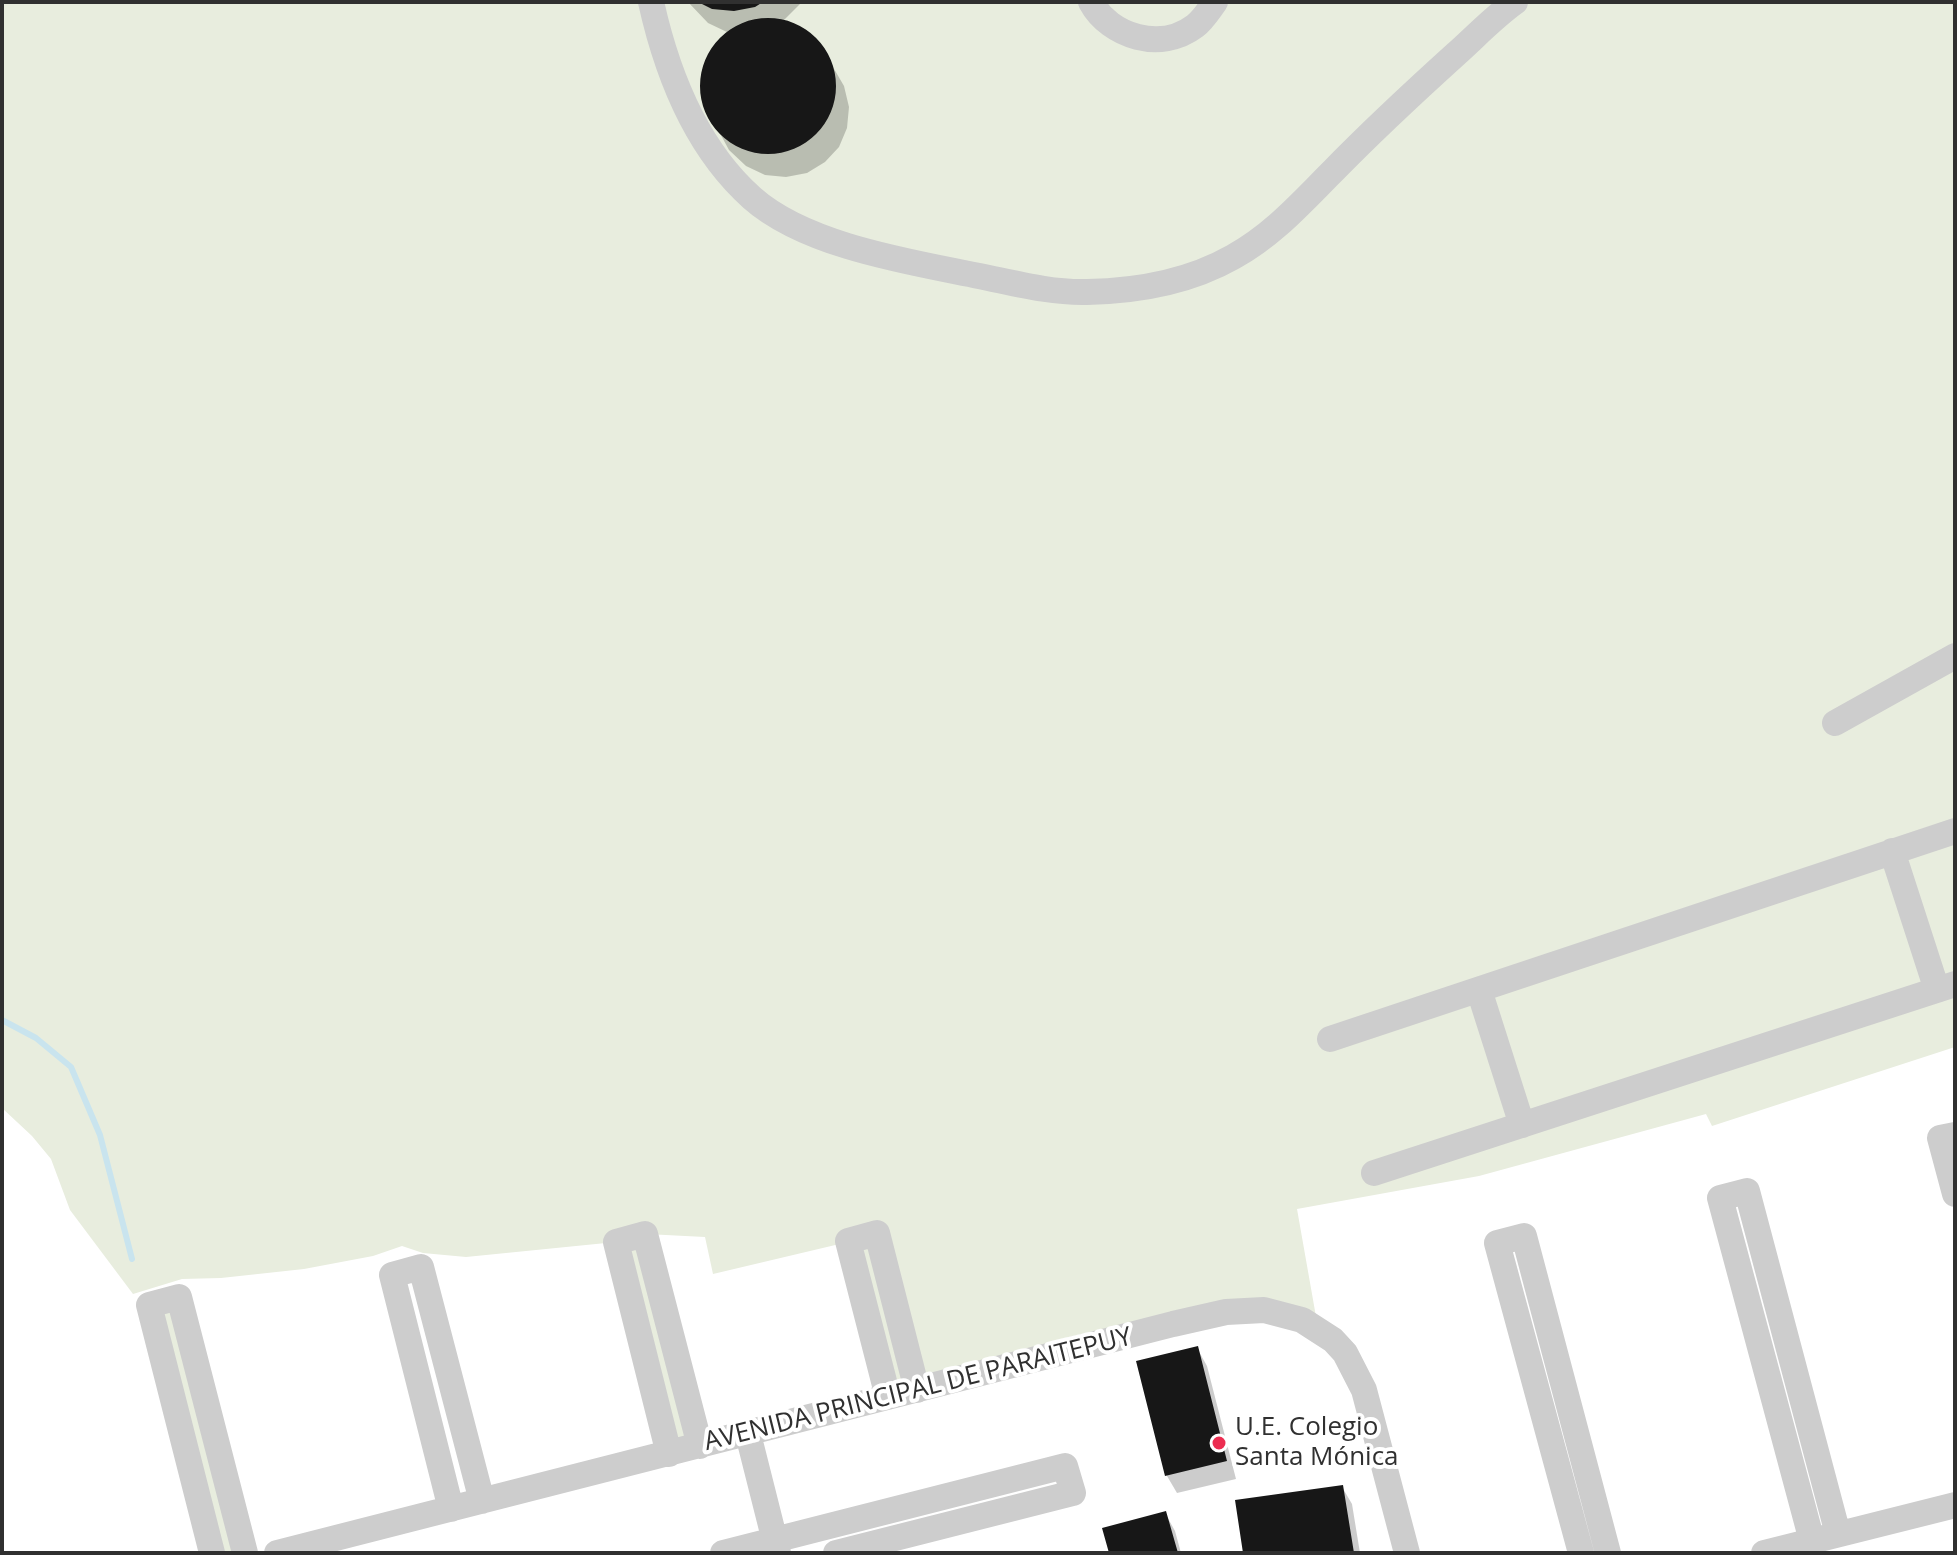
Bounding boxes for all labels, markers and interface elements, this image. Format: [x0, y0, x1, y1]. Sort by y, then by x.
street label: AVENIDA PRINCIPAL DE PARAITEPUY [701, 1322, 1135, 1458]
place label: U.E. Colegio Santa Mónica [1235, 1412, 1399, 1474]
marker: U.E. Colegio Santa Mónica [1210, 1434, 1228, 1452]

